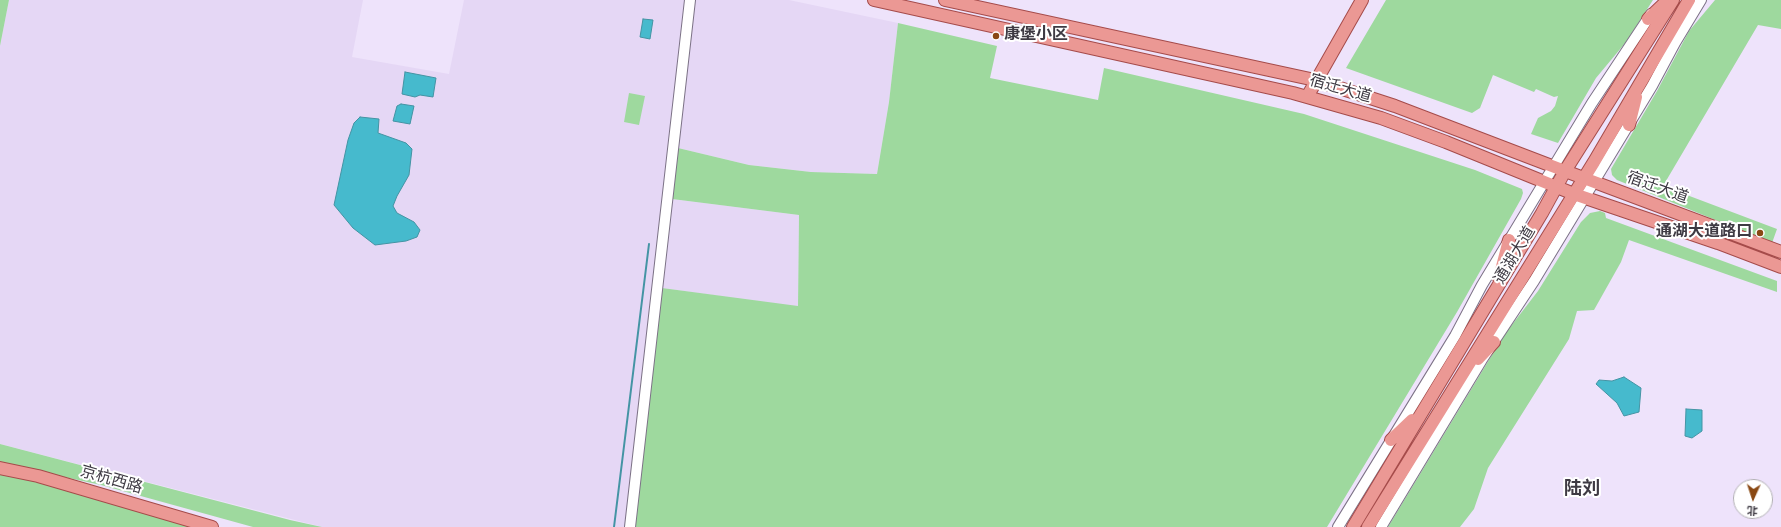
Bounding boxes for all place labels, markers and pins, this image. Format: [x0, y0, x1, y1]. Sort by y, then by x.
place label: 康堡小区 [1004, 26, 1068, 46]
marker: 康堡小区 [991, 31, 1001, 41]
place label: 通湖大道路口 [1656, 223, 1752, 243]
marker: 通湖大道路口 [1755, 228, 1765, 238]

